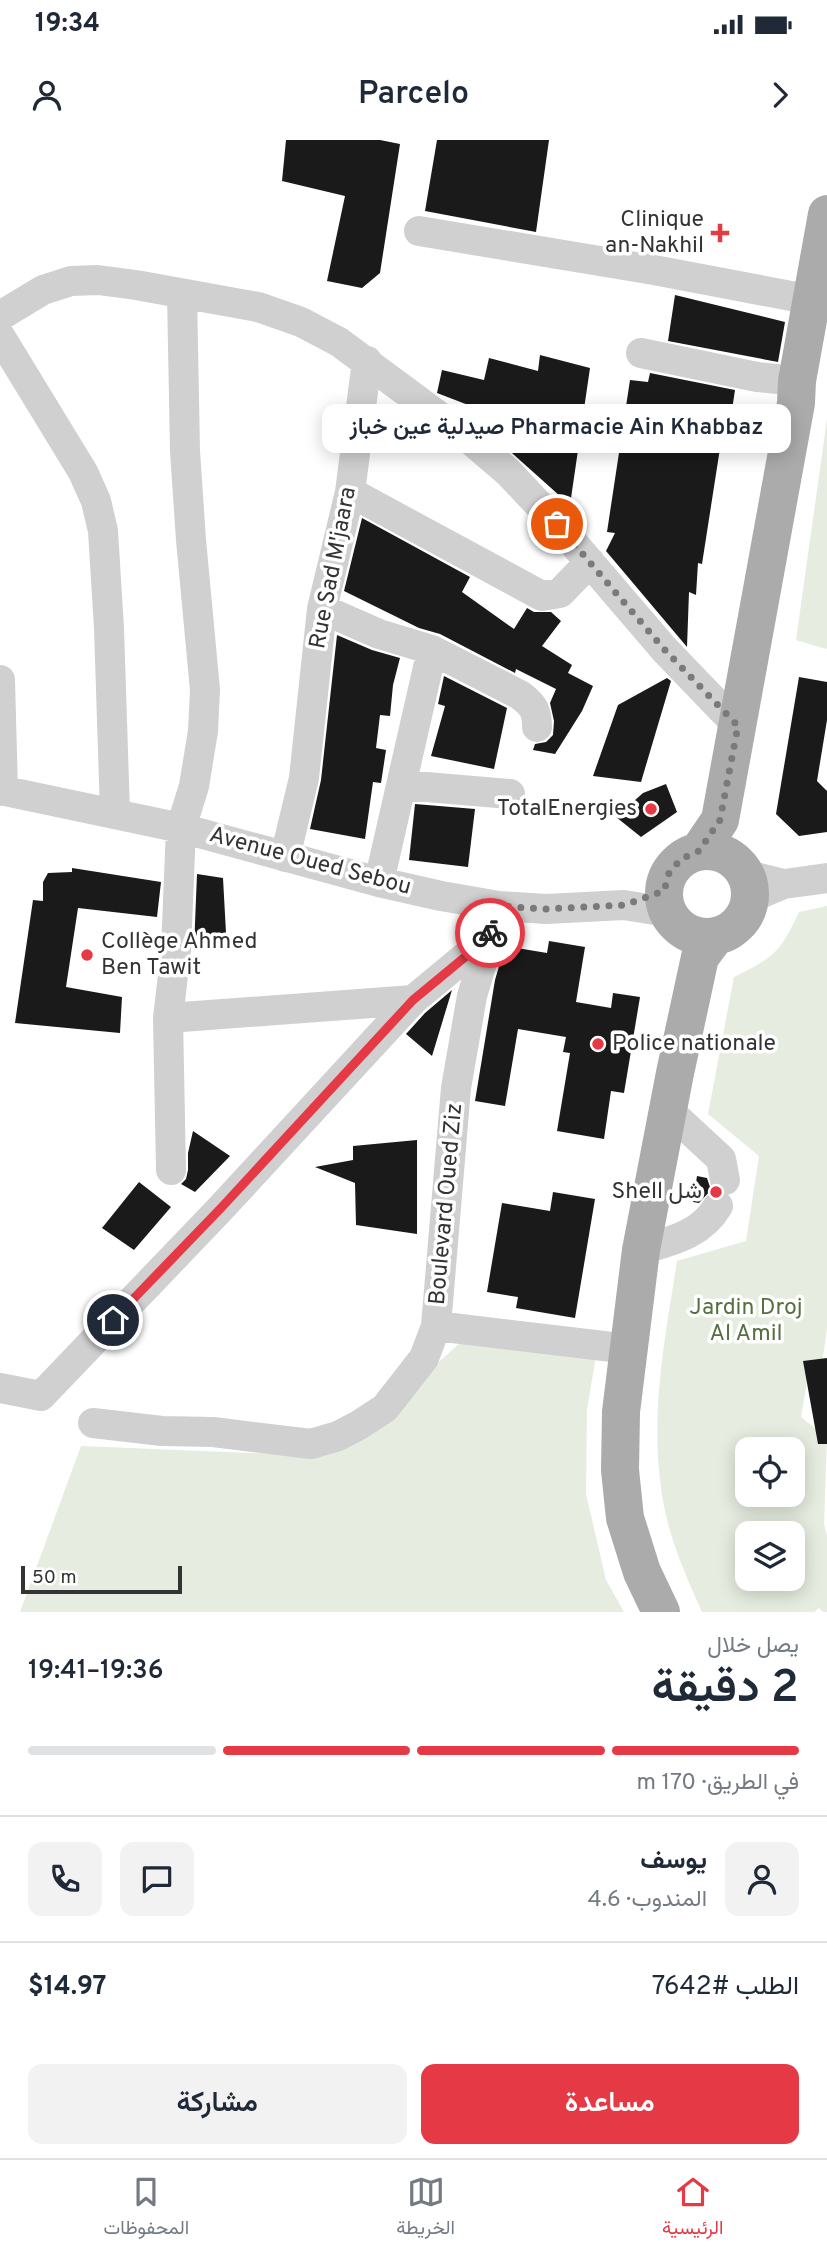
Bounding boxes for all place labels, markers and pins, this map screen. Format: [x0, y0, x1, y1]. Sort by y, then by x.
place label: Clinique an-Nakhil [605, 206, 704, 261]
marker: Clinique an-Nakhil [710, 223, 730, 243]
callout: Pharmacie Ain Khabbaz صيدلية عين خباز [322, 405, 792, 454]
pin [527, 494, 587, 554]
place label: TotalEnergies [497, 795, 637, 824]
marker: TotalEnergies [643, 801, 659, 817]
place label: Collège Ahmed Ben Tawit [101, 928, 257, 983]
marker: Collège Ahmed Ben Tawit [79, 947, 95, 963]
place label: Police nationale [612, 1030, 776, 1059]
marker: Police nationale [590, 1036, 606, 1052]
place label: Shell شل [612, 1178, 702, 1207]
marker: Shell شل [708, 1184, 724, 1200]
pin [83, 1290, 143, 1350]

